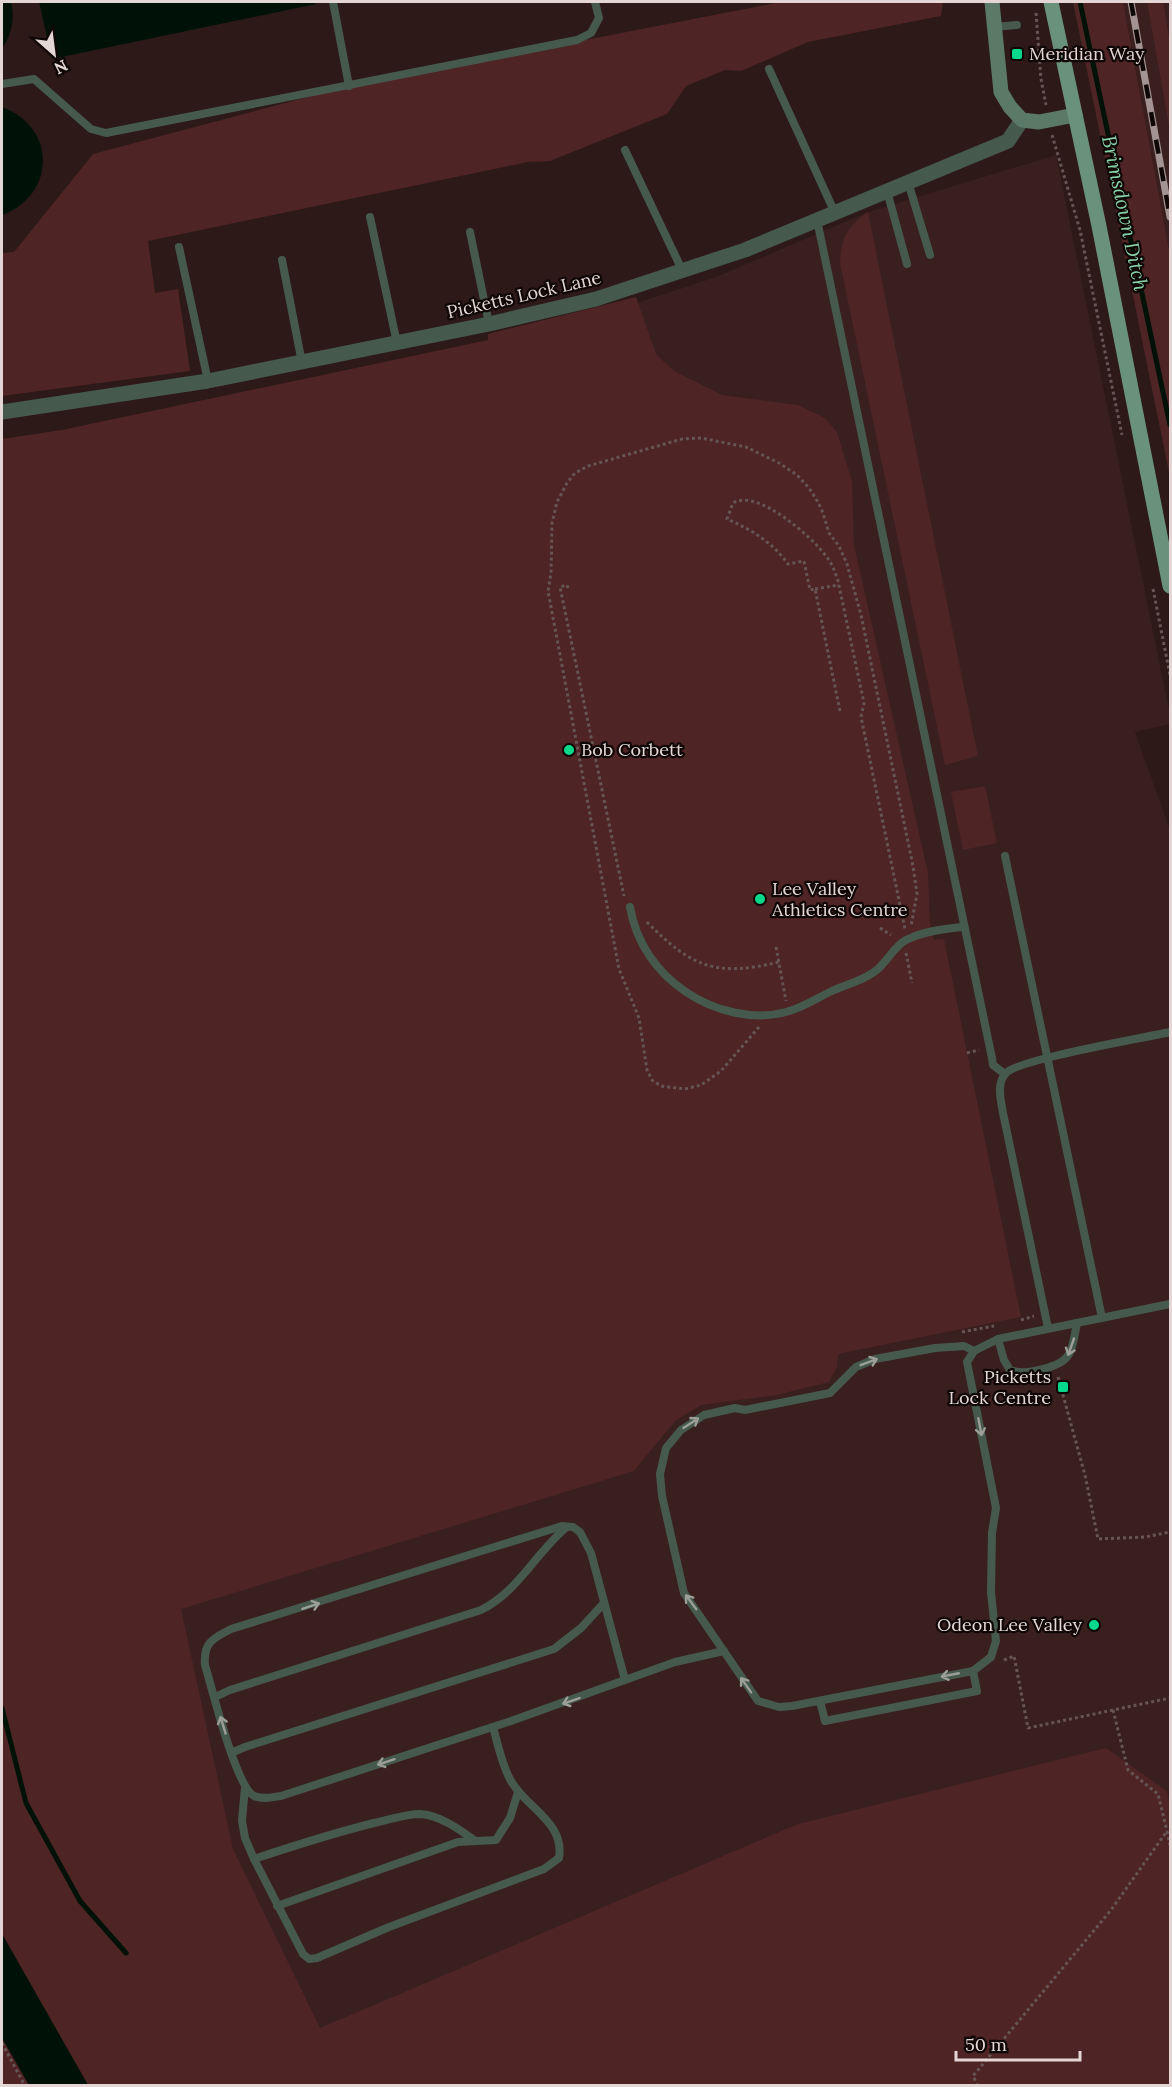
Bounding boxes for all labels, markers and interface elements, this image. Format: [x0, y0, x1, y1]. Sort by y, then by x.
north arrow [24, 24, 84, 84]
place label: Meridian Way [1029, 42, 1145, 65]
marker: Meridian Way [1010, 47, 1024, 61]
text: N [51, 56, 71, 79]
water label: Brimsdown Ditch [1097, 133, 1154, 294]
street label: Picketts Lock Lane [445, 266, 603, 323]
place label: Bob Corbett [581, 738, 683, 761]
marker: Bob Corbett [562, 743, 576, 757]
place label: Lee Valley Athletics Centre [771, 877, 908, 921]
marker: Lee Valley Athletics Centre [753, 892, 767, 906]
one-way arrow [1064, 1338, 1075, 1356]
one-way arrow [859, 1356, 878, 1367]
place label: Picketts Lock Centre [949, 1365, 1051, 1409]
marker: Picketts Lock Centre [1056, 1380, 1070, 1394]
one-way arrow [682, 1417, 699, 1429]
one-way arrow [975, 1417, 986, 1437]
one-way arrow [685, 1595, 697, 1611]
one-way arrow [301, 1600, 320, 1611]
place label: Odeon Lee Valley [937, 1613, 1082, 1636]
marker: Odeon Lee Valley [1087, 1618, 1101, 1632]
one-way arrow [941, 1670, 961, 1681]
one-way arrow [740, 1677, 752, 1694]
one-way arrow [562, 1696, 581, 1707]
one-way arrow [217, 1716, 228, 1735]
one-way arrow [377, 1757, 396, 1768]
scale bar [956, 2024, 1080, 2062]
text: 50 m [965, 2033, 1007, 2056]

